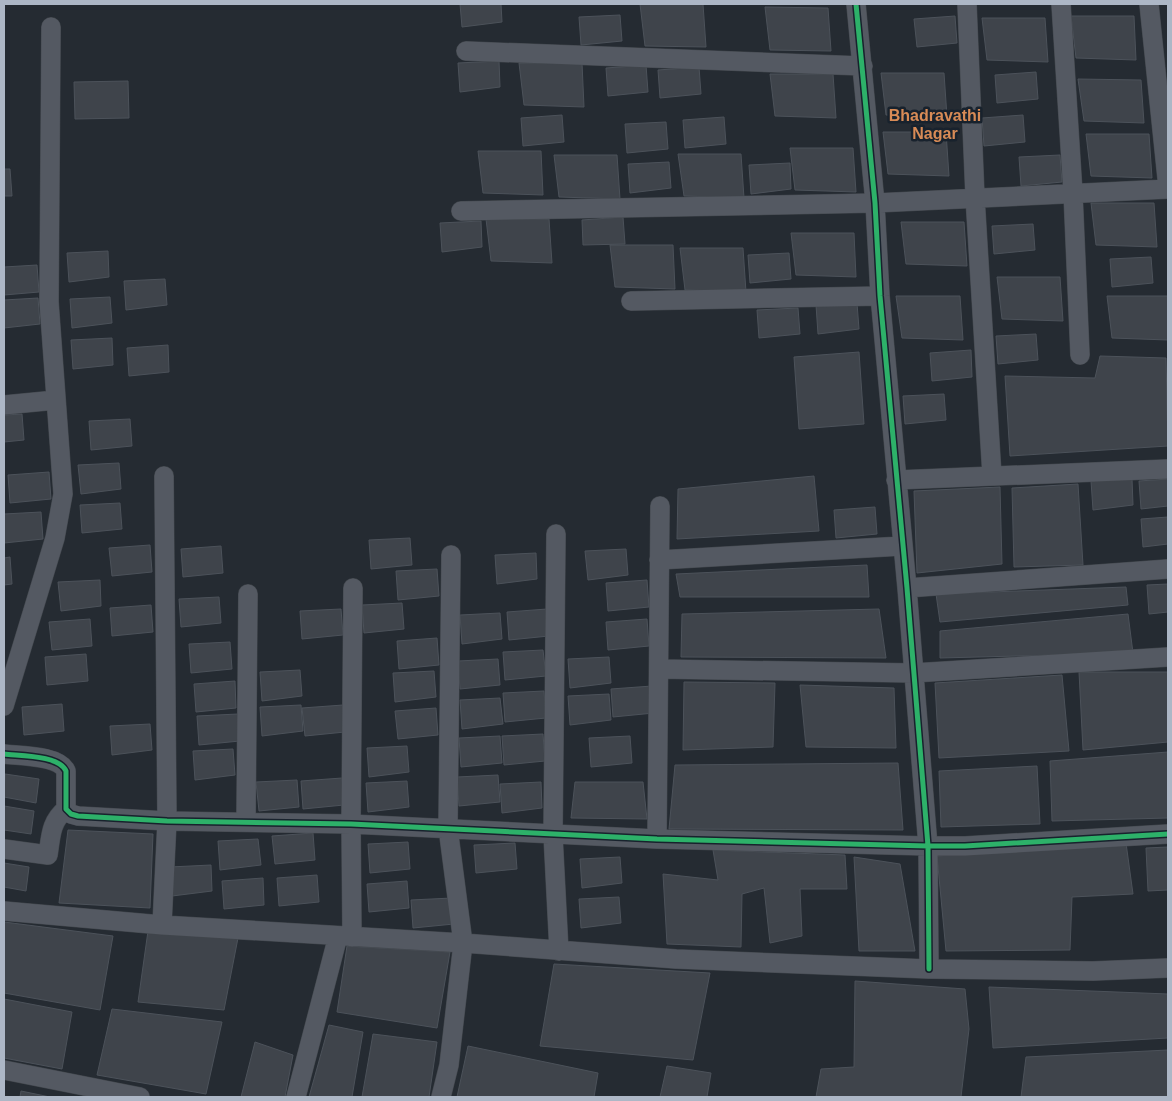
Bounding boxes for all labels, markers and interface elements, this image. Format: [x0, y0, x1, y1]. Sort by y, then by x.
district label: Bhadravathi Nagar [889, 107, 981, 142]

